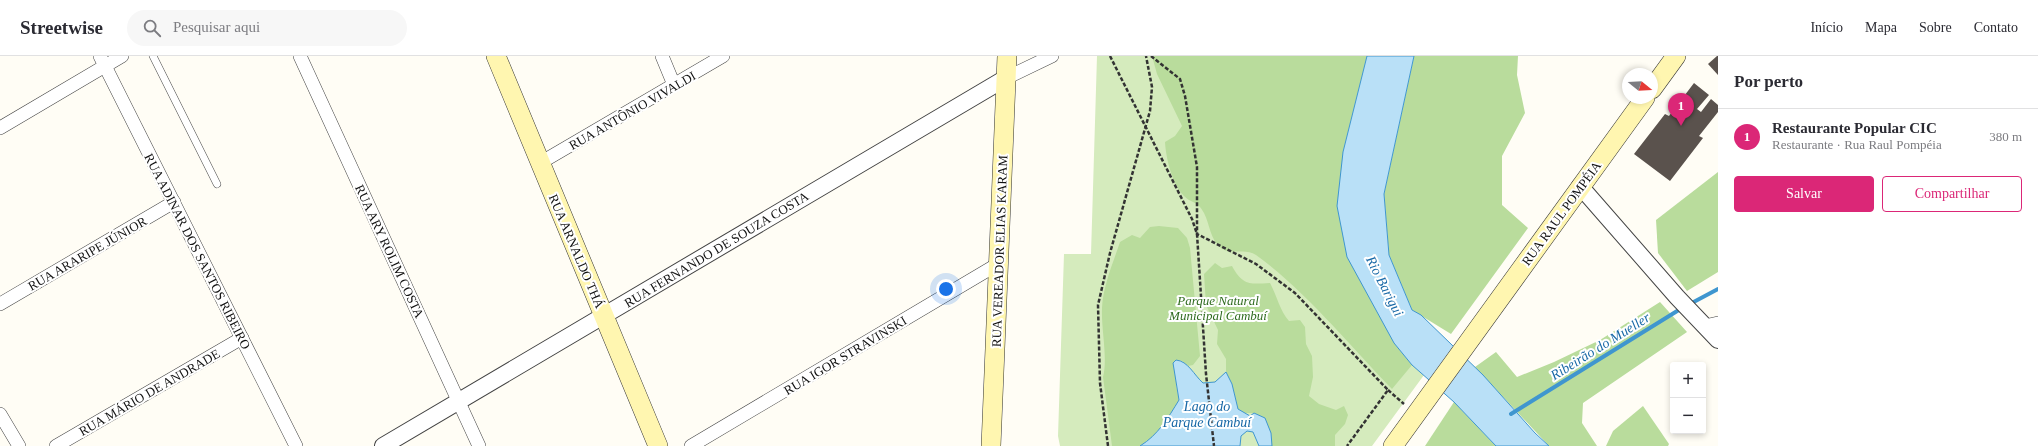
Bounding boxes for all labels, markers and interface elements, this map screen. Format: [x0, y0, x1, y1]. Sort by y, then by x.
search box [127, 10, 407, 46]
text: Streetwise [20, 17, 103, 38]
icon: search [141, 17, 163, 39]
text: Pesquisar aqui [173, 19, 260, 35]
text: Início [1810, 20, 1843, 35]
text: Mapa [1865, 20, 1897, 35]
text: Sobre [1919, 20, 1952, 35]
text: Contato [1974, 20, 2018, 35]
street label: RUA ANTÔNIO VIVALDI [566, 68, 698, 153]
north arrow [1622, 68, 1658, 104]
text: Por perto [1734, 72, 1803, 91]
pin: 1 [1668, 93, 1694, 126]
text: Restaurante Popular CIC [1772, 120, 1937, 136]
text: 1 [1744, 129, 1750, 144]
text: 380 m [1989, 129, 2022, 144]
text: Restaurante · Rua Raul Pompéia [1772, 137, 1942, 152]
street label: RUA ADINAR DOS SANTOS RIBEIRO [141, 151, 254, 352]
street label: RUA VEREADOR ELIAS KARAM [989, 154, 1010, 347]
street label: RUA RAUL POMPÉIA [1519, 158, 1605, 268]
button: Salvar [1734, 176, 1874, 212]
button: Compartilhar [1882, 176, 2022, 212]
street label: RUA ARY ROLIM COSTA [352, 182, 427, 321]
street label: RUA FERNANDO DE SOUZA COSTA [622, 188, 812, 310]
street label: RUA ARNALDO THÁ [546, 192, 608, 311]
street label: RUA ARARIPE JÚNIOR [25, 213, 149, 294]
water label: Rio Barigui [1362, 253, 1406, 319]
your location [936, 279, 956, 299]
park label: Parque Natural Municipal Cambuí [1168, 293, 1268, 323]
water label: Ribeirão do Mueller [1547, 309, 1653, 384]
street label: RUA IGOR STRAVINSKI [781, 313, 909, 398]
street label: RUA MÁRIO DE ANDRADE [76, 346, 222, 439]
map controls [1670, 362, 1706, 434]
button: + [1670, 362, 1706, 398]
button: − [1670, 398, 1706, 434]
water label: Lago do Parque Cambuí [1162, 399, 1252, 430]

